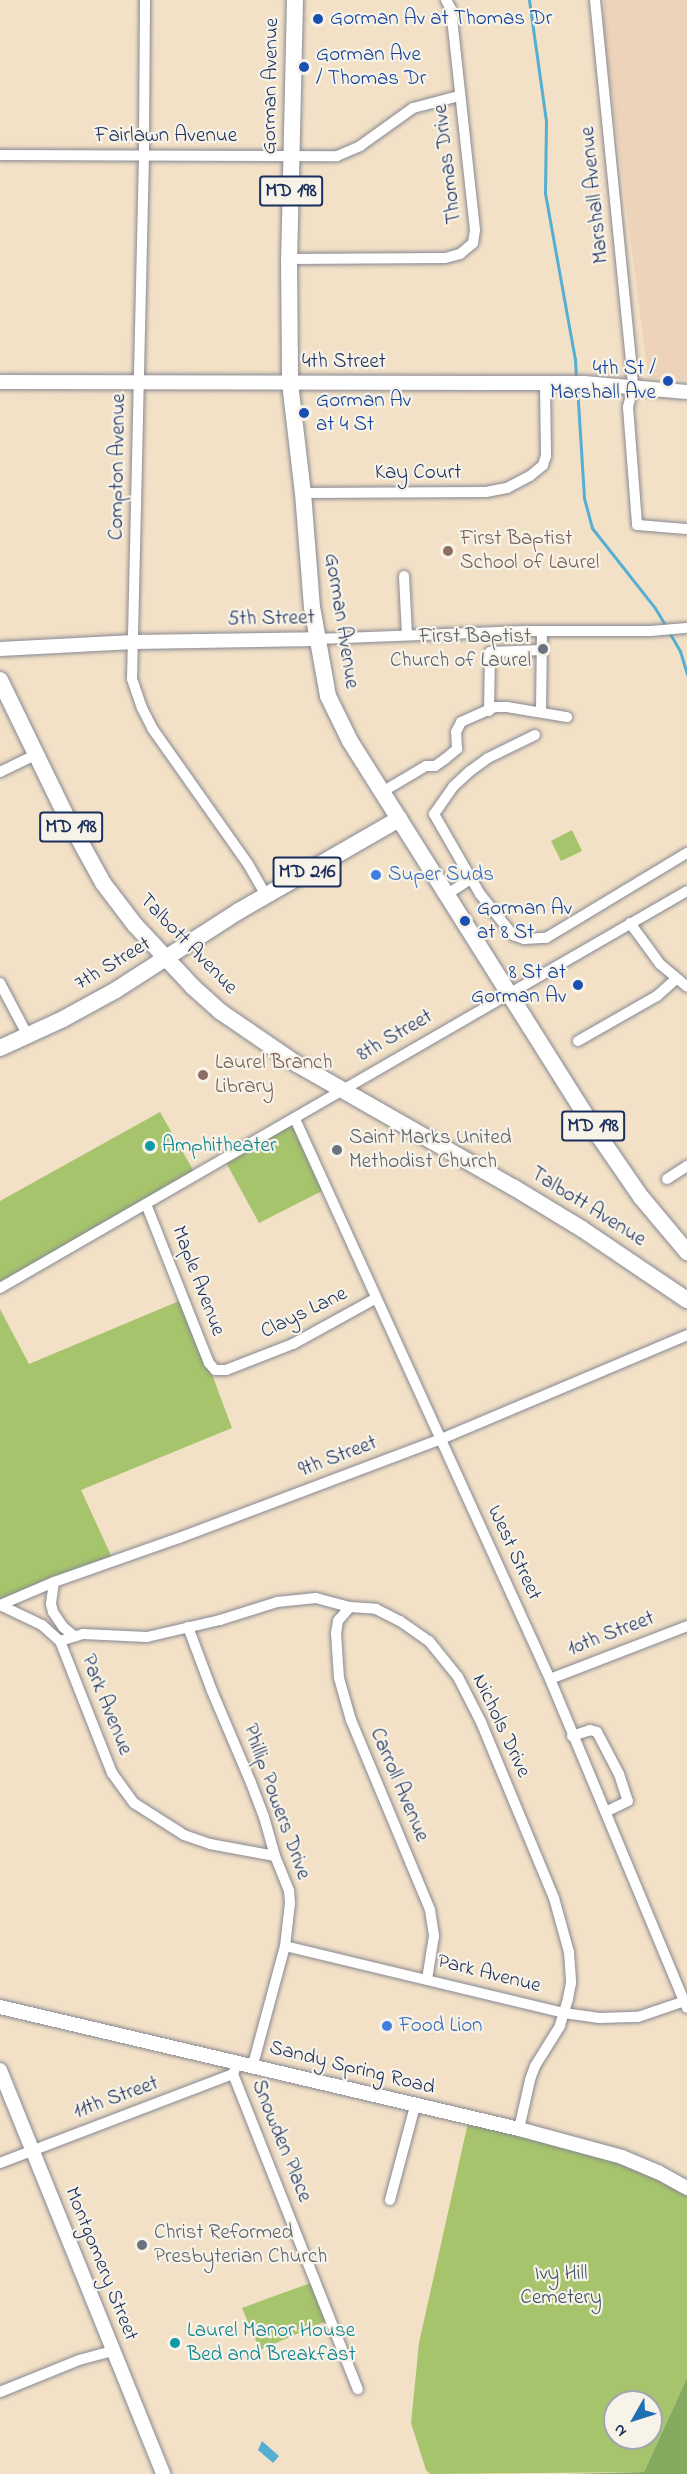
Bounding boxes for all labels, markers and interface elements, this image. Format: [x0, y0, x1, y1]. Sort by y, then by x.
place label: Gorman Av at Thomas Dr [330, 6, 552, 32]
marker: Gorman Av at Thomas Dr [311, 12, 325, 26]
street label: Gorman Avenue [257, 17, 285, 155]
place label: Gorman Ave / Thomas Dr [316, 42, 426, 92]
marker: Gorman Ave / Thomas Dr [297, 60, 311, 74]
street label: Thomas Drive [428, 103, 468, 225]
street label: Fairlawn Avenue [95, 123, 237, 149]
street label: Marshall Avenue [575, 125, 615, 265]
road number: MD 198 [258, 174, 324, 208]
street label: 4th Street [302, 349, 386, 375]
place label: 4th St / Marshall Ave [550, 356, 656, 406]
marker: 4th St / Marshall Ave [661, 374, 675, 388]
place label: Gorman Av at 4 St [316, 388, 411, 438]
street label: Compton Avenue [104, 394, 132, 540]
marker: Gorman Av at 4 St [297, 406, 311, 420]
street label: Kay Court [375, 460, 461, 486]
place label: First Baptist School of Laurel [460, 526, 599, 576]
marker: First Baptist School of Laurel [441, 544, 455, 558]
street label: Gorman Avenue [318, 552, 364, 690]
street label: 5th Street [227, 606, 315, 632]
place label: First Baptist Church of Laurel [390, 624, 531, 674]
marker: First Baptist Church of Laurel [536, 642, 550, 656]
road number: MD 198 [38, 810, 104, 844]
road number: MD 216 [272, 855, 342, 889]
place label: Super Suds [388, 862, 494, 888]
marker: Super Suds [369, 868, 383, 882]
street label: Talbott Avenue [133, 888, 243, 1000]
place label: Gorman Av at 8 St [477, 896, 572, 946]
marker: Gorman Av at 8 St [458, 914, 472, 928]
street label: 7th Street [71, 932, 155, 996]
place label: 8 St at Gorman Av [471, 960, 566, 1010]
marker: 8 St at Gorman Av [571, 978, 585, 992]
street label: 8th Street [353, 1004, 437, 1068]
place label: Laurel Branch Library [215, 1050, 332, 1100]
marker: Laurel Branch Library [196, 1068, 210, 1082]
road number: MD 198 [560, 1109, 626, 1143]
place label: Saint Marks United Methodist Church [349, 1125, 512, 1175]
place label: Amphitheater [162, 1133, 277, 1159]
marker: Amphitheater [143, 1139, 157, 1153]
marker: Saint Marks United Methodist Church [330, 1143, 344, 1157]
street label: Talbott Avenue [526, 1162, 650, 1252]
street label: Maple Avenue [165, 1222, 231, 1340]
street label: Clays Lane [257, 1281, 351, 1345]
street label: 9th Street [295, 1431, 381, 1483]
street label: West Street [481, 1502, 547, 1604]
street label: 10th Street [564, 1606, 658, 1662]
street label: Park Avenue [74, 1651, 138, 1759]
street label: Nichols Drive [466, 1670, 536, 1782]
street label: Phillip Powers Drive [236, 1721, 316, 1883]
street label: Carroll Avenue [364, 1724, 434, 1846]
street label: Park Avenue [435, 1949, 543, 1999]
place label: Food Lion [399, 2013, 482, 2039]
marker: Food Lion [380, 2019, 394, 2033]
street label: Sandy Spring Road [267, 2035, 437, 2101]
street label: 11th Street [70, 2071, 162, 2125]
street label: Snowden Place [245, 2076, 317, 2206]
street label: Montgomery Street [59, 2183, 143, 2345]
place label: Christ Reformed Presbyterian Church [154, 2220, 327, 2270]
marker: Christ Reformed Presbyterian Church [135, 2238, 149, 2252]
park label: Ivy Hill Cemetery [520, 2261, 602, 2311]
place label: Laurel Manor House Bed and Breakfast [187, 2318, 356, 2368]
marker: Laurel Manor House Bed and Breakfast [168, 2336, 182, 2350]
north arrow [603, 2390, 663, 2450]
text: N [608, 2418, 633, 2442]

